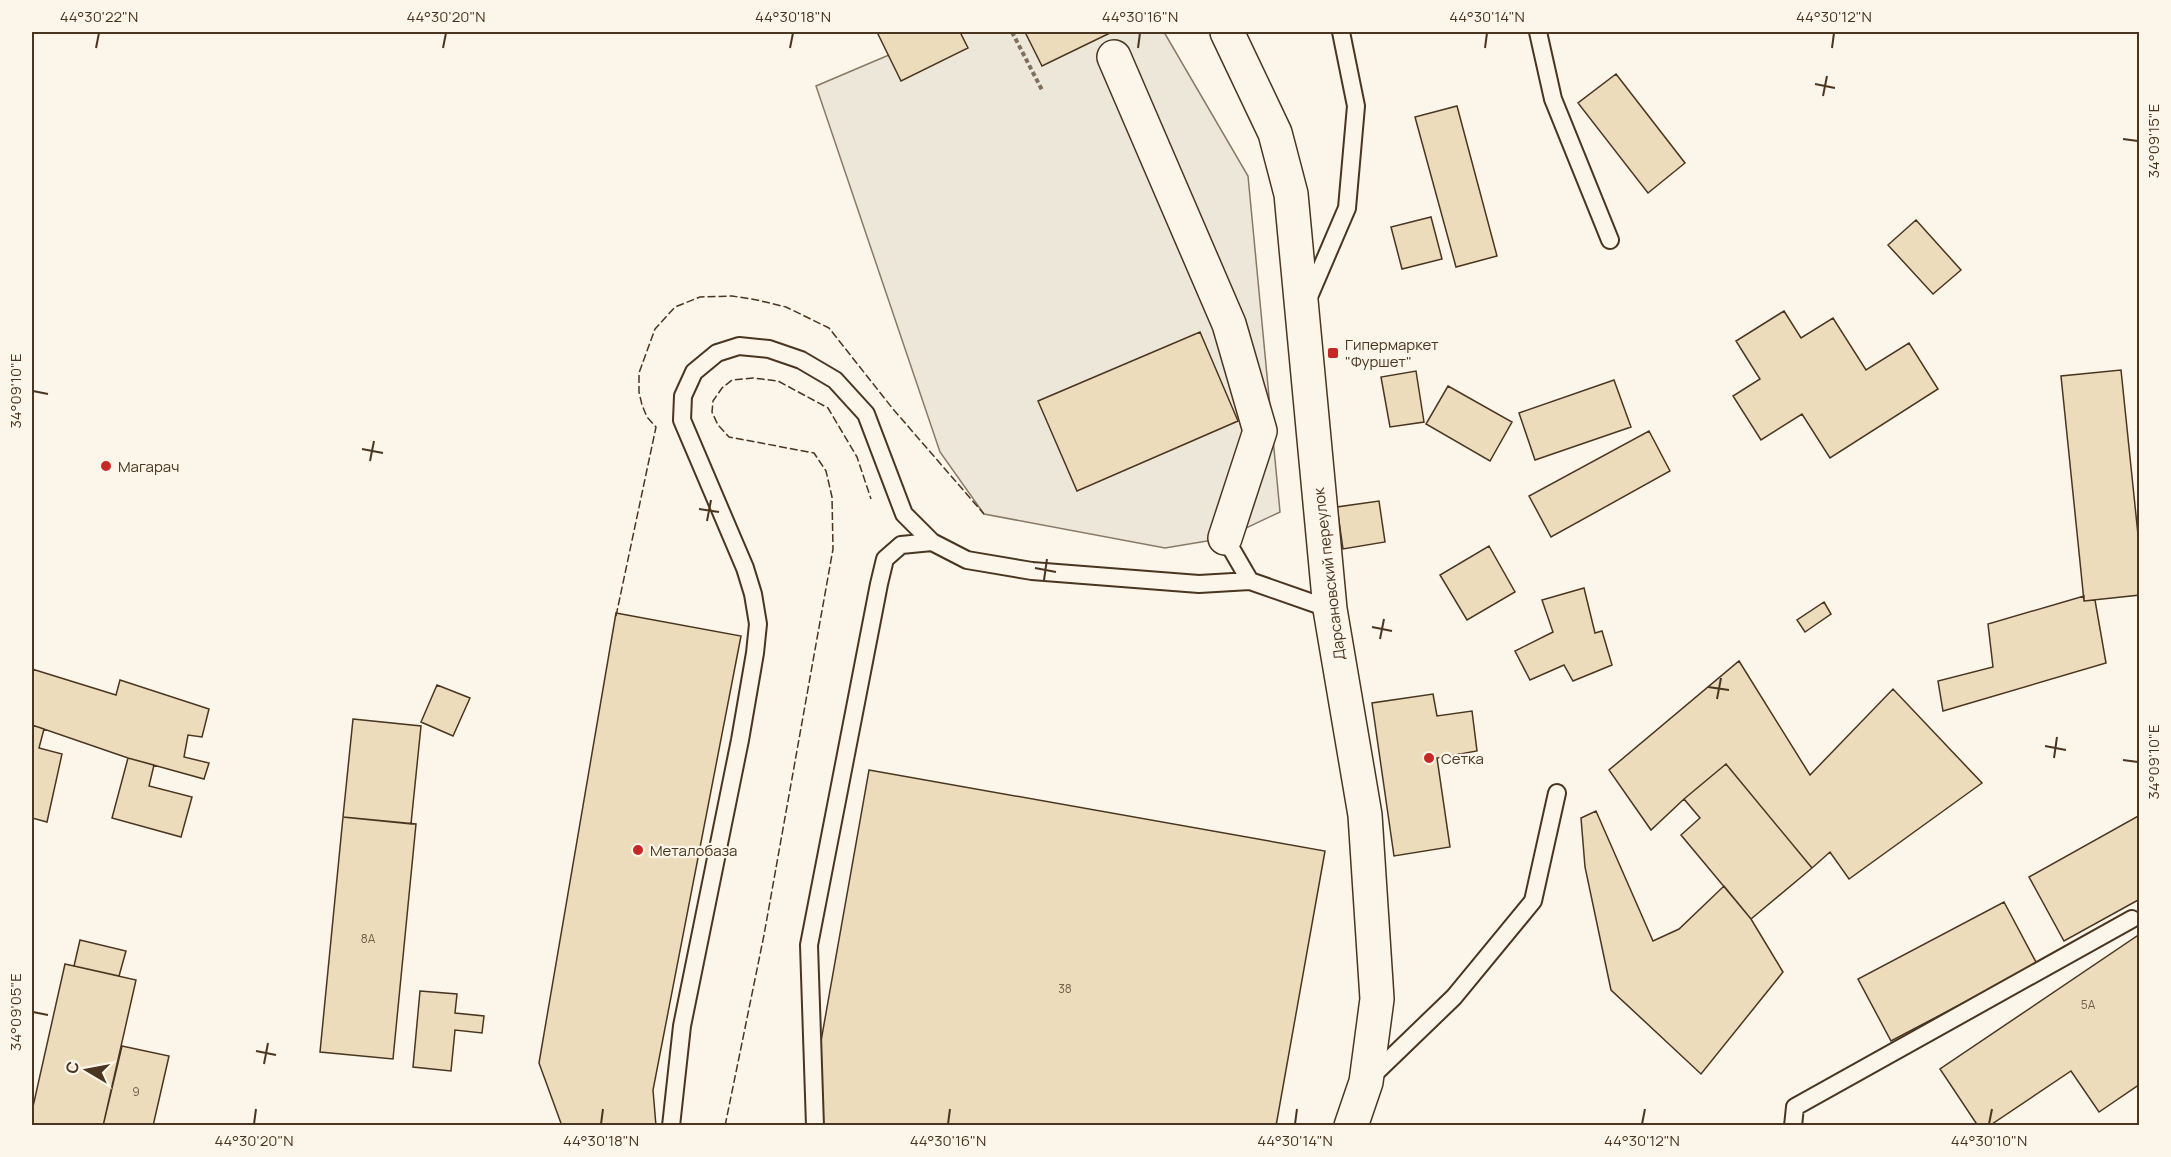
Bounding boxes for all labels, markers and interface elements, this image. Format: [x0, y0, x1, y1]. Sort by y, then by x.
text: 44°30'22"N [60, 6, 138, 27]
text: 44°30'20"N [406, 6, 486, 27]
text: 44°30'18"N [755, 6, 831, 27]
text: 44°30'16"N [1102, 6, 1178, 27]
text: 44°30'14"N [1449, 6, 1525, 27]
text: 44°30'12"N [1796, 6, 1872, 27]
text: 34°09'15"E [2143, 104, 2164, 178]
place label: Гипермаркет "Фуршет" [1345, 334, 1439, 372]
marker: Гипермаркет "Фуршет" [1326, 346, 1340, 360]
text: 34°09'10"E [5, 354, 26, 428]
place label: Магарач [118, 456, 179, 477]
marker: Магарач [99, 459, 113, 473]
street label: Дарсановский переулок [1308, 486, 1350, 662]
text: 34°09'10"E [2143, 725, 2164, 799]
place label: Сетка [1441, 748, 1484, 769]
marker: Сетка [1422, 751, 1436, 765]
place label: Металобаза [650, 840, 737, 861]
marker: Металобаза [631, 843, 645, 857]
house number: 8А [361, 930, 376, 947]
text: 34°09'05"E [5, 973, 26, 1051]
house number: 38 [1058, 980, 1072, 997]
house number: 5А [2081, 996, 2096, 1013]
north arrow [57, 1040, 117, 1100]
text: С [60, 1059, 84, 1075]
house number: 9 [132, 1083, 140, 1100]
text: 44°30'20"N [214, 1130, 294, 1151]
text: 44°30'18"N [563, 1130, 639, 1151]
text: 44°30'16"N [910, 1130, 986, 1151]
text: 44°30'14"N [1257, 1130, 1333, 1151]
text: 44°30'12"N [1604, 1130, 1680, 1151]
text: 44°30'10"N [1951, 1130, 2027, 1151]

